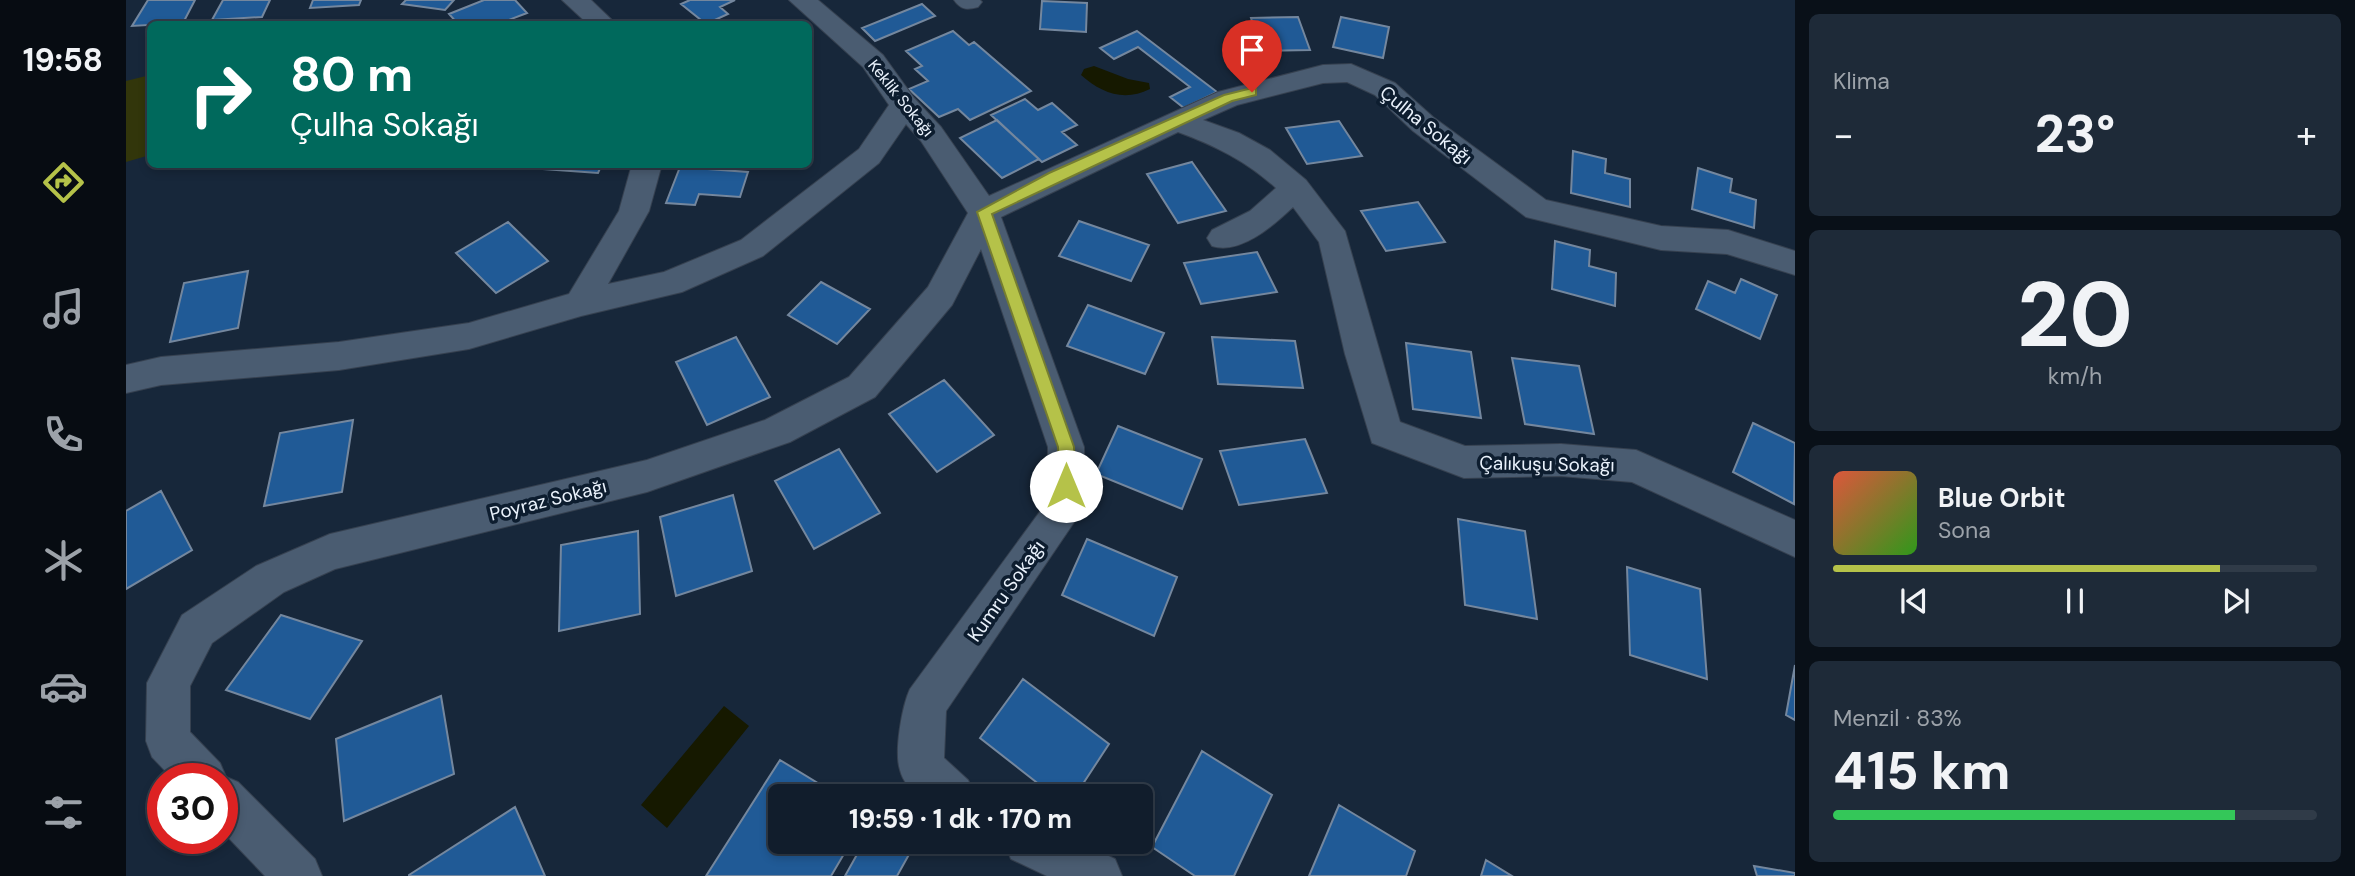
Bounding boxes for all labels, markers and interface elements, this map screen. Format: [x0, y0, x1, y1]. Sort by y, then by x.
pin [1222, 20, 1282, 92]
icon: arrive [1233, 31, 1271, 69]
text: 19:58 [23, 39, 103, 81]
text: 80 m [290, 42, 413, 106]
icon: right [175, 49, 266, 140]
street label: Keklik Sokağı [863, 55, 939, 141]
text: Klima [1833, 66, 1890, 96]
street label: Çulha Sokağı [1375, 80, 1477, 170]
text: 23° [2035, 100, 2115, 168]
text: Çulha Sokağı [290, 104, 479, 146]
text: − [1833, 110, 1854, 160]
text: + [2296, 110, 2317, 160]
icon: directions [39, 158, 88, 207]
text: 20 [2017, 256, 2133, 374]
icon: music [39, 284, 88, 333]
text: km/h [2048, 361, 2102, 391]
icon: phone [39, 410, 88, 459]
position arrow [1029, 449, 1103, 523]
street label: Çalıkuşu Sokağı [1479, 450, 1615, 478]
street label: Poyraz Sokağı [487, 473, 609, 527]
text: Blue Orbit [1938, 481, 2066, 515]
text: Sona [1938, 515, 1991, 545]
street label: Kumru Sokağı [962, 535, 1050, 647]
icon: climate [39, 536, 88, 585]
icon: previous [1895, 582, 1933, 620]
icon: pause [2056, 582, 2094, 620]
icon: next [2217, 582, 2255, 620]
icon: car [39, 662, 88, 711]
text: Menzil · 83% [1833, 703, 1961, 733]
text: 415 km [1833, 737, 2010, 805]
speed limit sign: 30 [147, 763, 238, 854]
icon: filters [39, 788, 88, 837]
text: 19:59 · 1 dk · 170 m [849, 802, 1072, 836]

